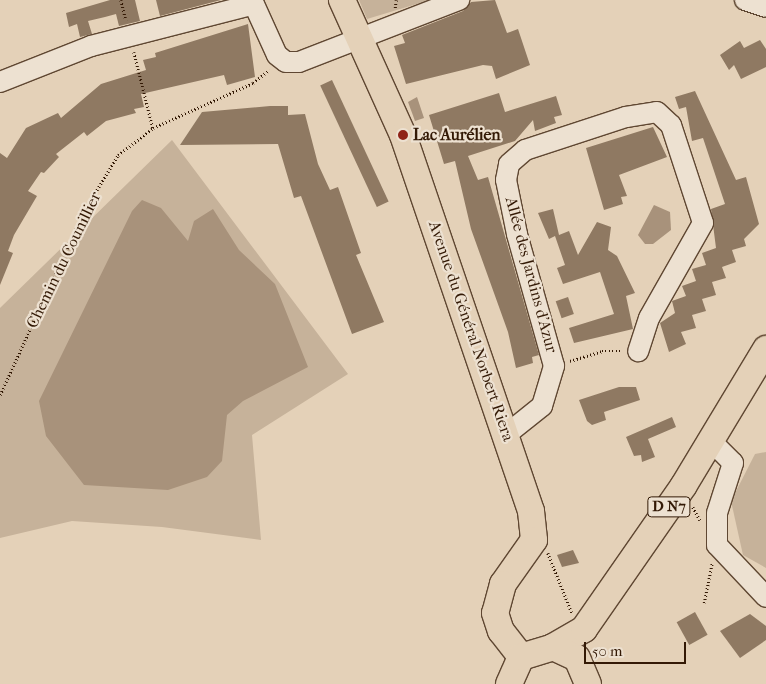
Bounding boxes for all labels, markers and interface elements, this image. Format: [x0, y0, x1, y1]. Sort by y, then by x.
place label: Lac Aurélien [413, 125, 501, 145]
marker: Lac Aurélien [397, 129, 409, 141]
street label: Chemin du Counillier [23, 189, 105, 331]
street label: Allée des Jardins d'Azur [501, 195, 561, 355]
street label: Avenue du Général Norbert Riera [424, 218, 518, 444]
road number: D N7 [646, 494, 692, 520]
scale bar [586, 632, 688, 664]
text: 50 m [592, 642, 622, 660]

